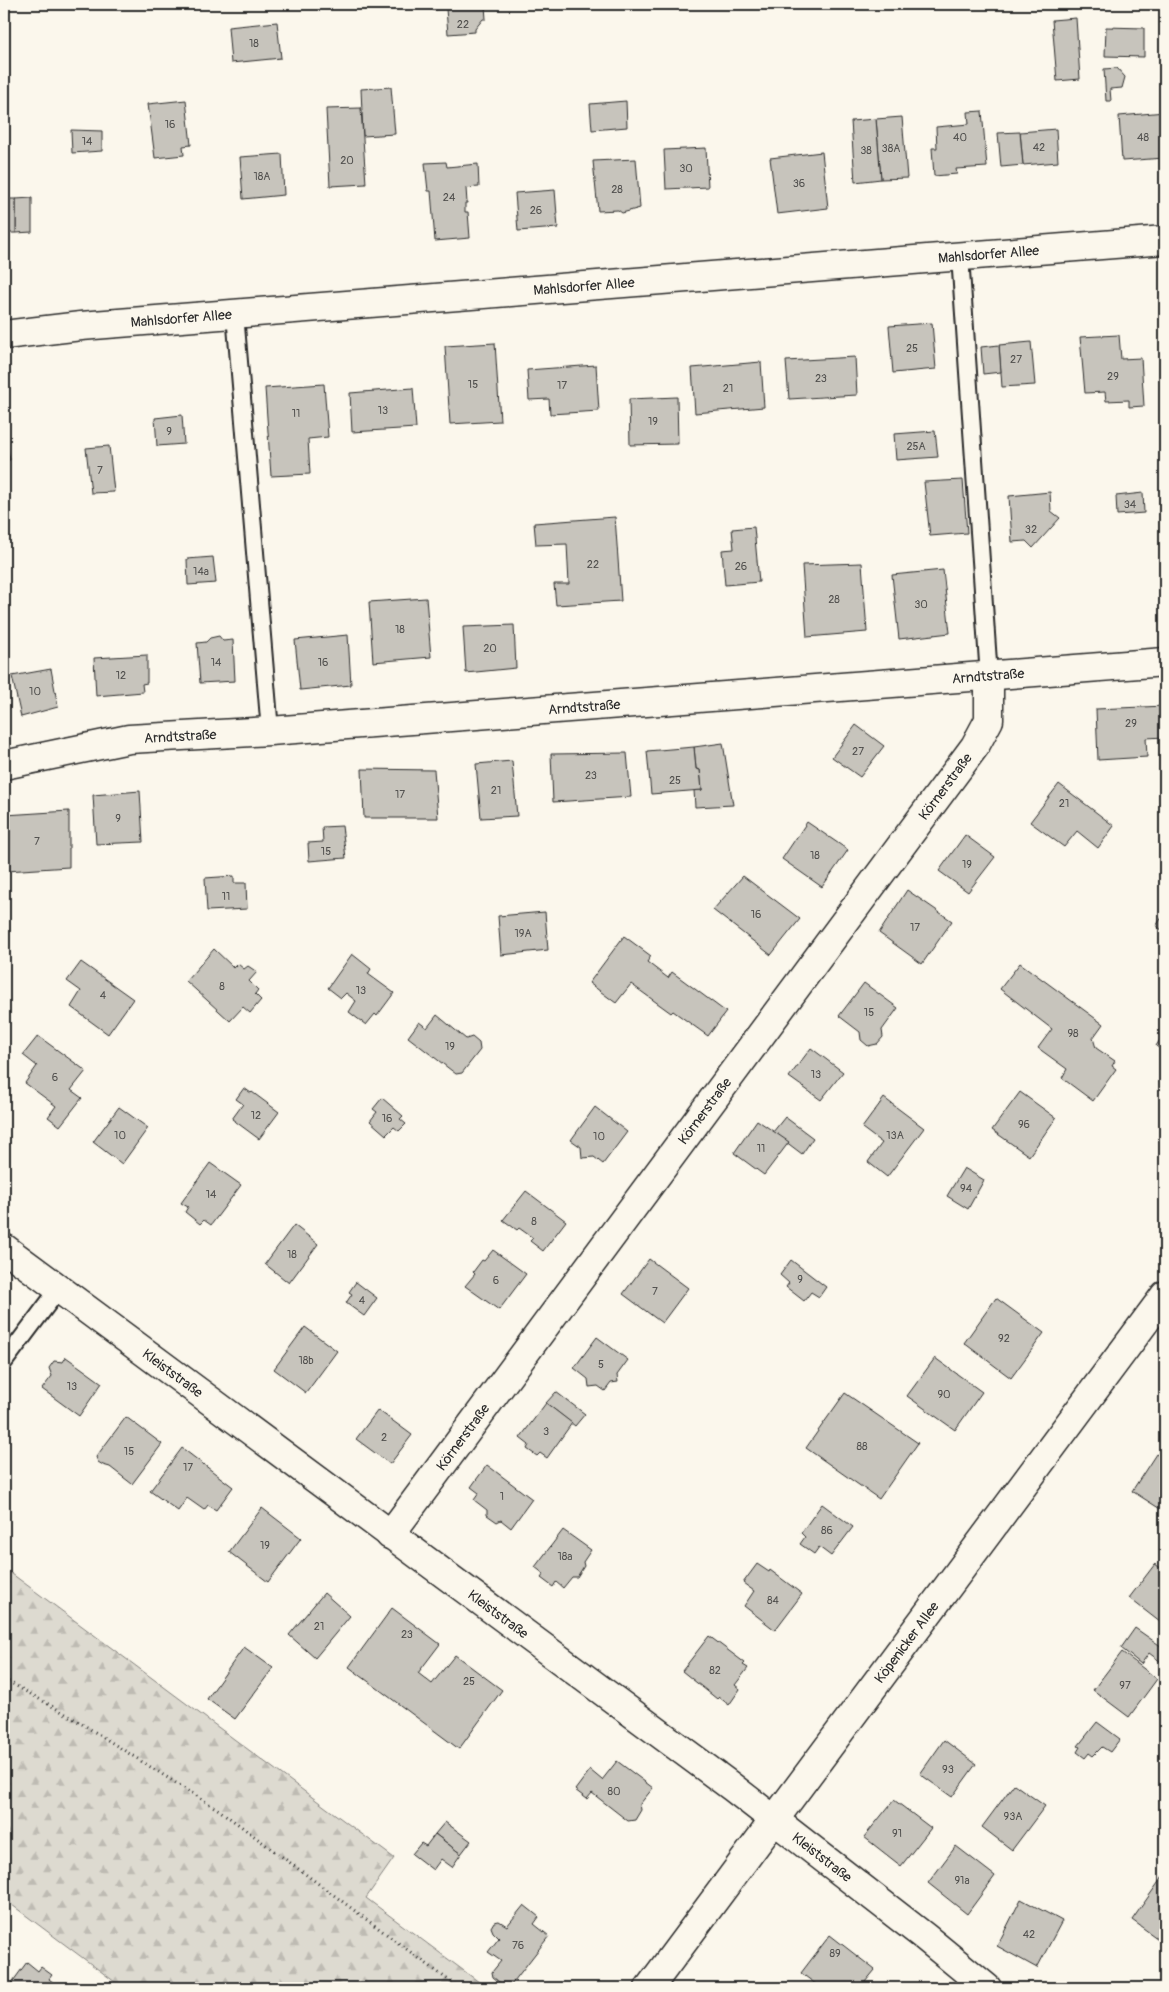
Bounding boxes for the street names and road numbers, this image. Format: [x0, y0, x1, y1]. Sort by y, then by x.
street label: Mahlsdorfer Allee [937, 242, 1040, 266]
street label: Mahlsdorfer Allee [533, 274, 635, 299]
street label: Mahlsdorfer Allee [130, 306, 232, 331]
street label: Arndtstraße [951, 664, 1025, 687]
street label: Arndtstraße [547, 696, 621, 718]
street label: Arndtstraße [144, 726, 217, 747]
street label: Körnerstraße [915, 749, 975, 823]
street label: Körnerstraße [674, 1074, 735, 1148]
street label: Kleiststraße [139, 1345, 206, 1401]
street label: Körnerstraße [432, 1400, 493, 1474]
street label: Kleiststraße [465, 1586, 532, 1642]
street label: Köpenicker Allee [871, 1598, 942, 1686]
street label: Kleiststraße [789, 1829, 856, 1886]

